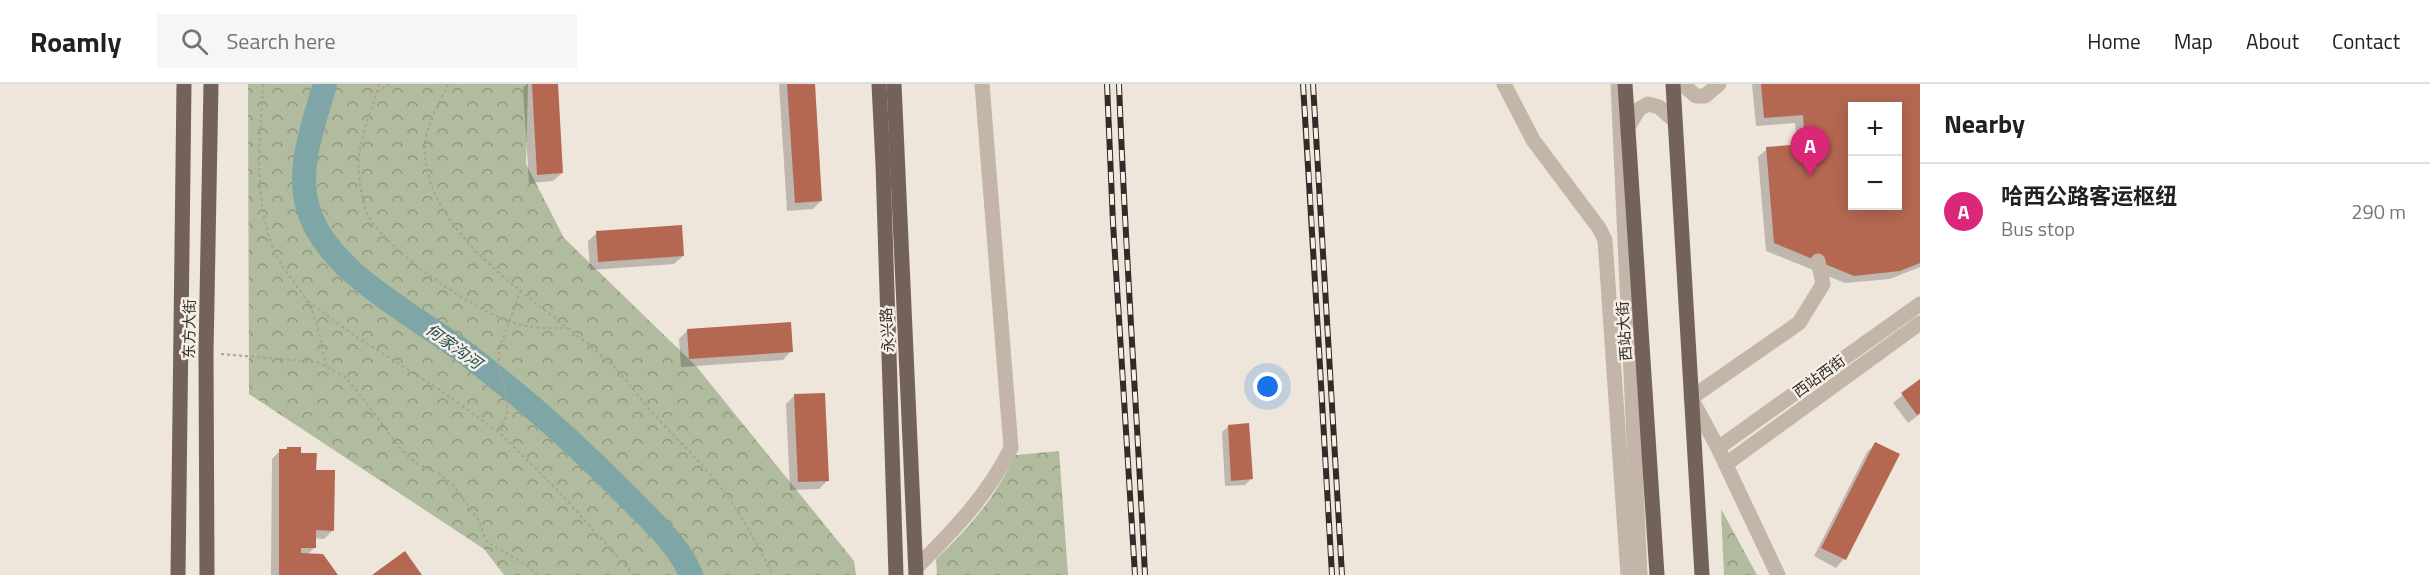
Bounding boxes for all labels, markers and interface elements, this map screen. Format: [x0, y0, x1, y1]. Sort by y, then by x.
search box [157, 14, 577, 68]
text: Roamly [30, 20, 121, 63]
text: Search here [226, 24, 336, 58]
icon: search [178, 25, 211, 58]
text: Home [2087, 25, 2141, 57]
text: Map [2174, 25, 2213, 57]
text: About [2246, 25, 2299, 57]
text: Contact [2332, 25, 2400, 57]
map controls [1848, 102, 1902, 210]
button: + [1848, 102, 1902, 156]
text: Nearby [1944, 104, 2025, 143]
pin: A [1790, 126, 1830, 176]
button: − [1848, 156, 1902, 210]
text: 哈西公路客运枢纽 [2001, 179, 2177, 213]
text: A [1957, 196, 1970, 227]
text: 290 m [2351, 196, 2406, 227]
text: Bus stop [2001, 213, 2075, 244]
street label: 东方大街 [177, 299, 201, 359]
street label: 西站大街 [1610, 300, 1638, 362]
street label: 永兴路 [874, 307, 900, 353]
water label: 何家沟河 [421, 317, 489, 376]
street label: 西站西街 [1788, 349, 1850, 403]
your location [1253, 372, 1282, 401]

